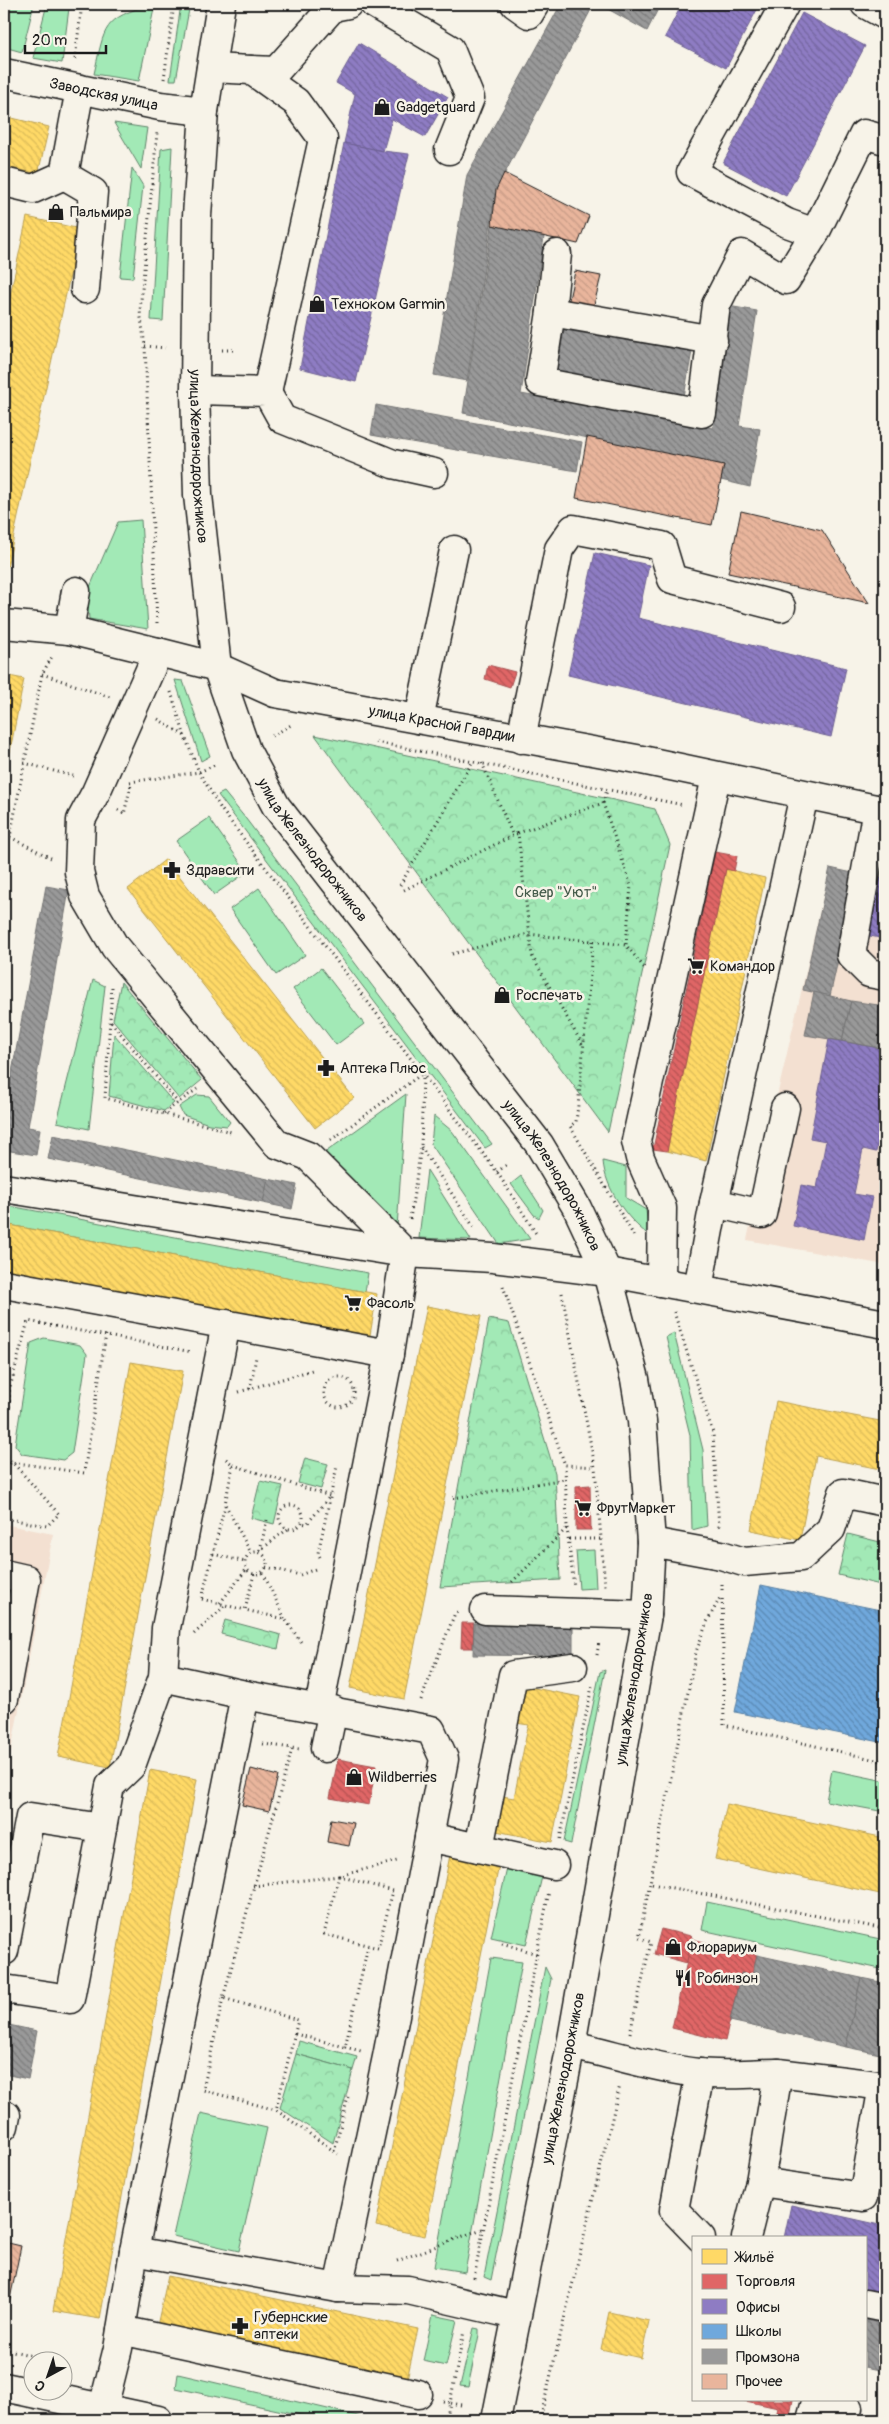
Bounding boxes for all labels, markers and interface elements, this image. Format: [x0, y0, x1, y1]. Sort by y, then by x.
scale bar [25, 22, 106, 54]
text: 20 m [32, 31, 67, 50]
street label: Заводская улица [48, 74, 160, 115]
shop icon: Gadgetguard [372, 97, 392, 117]
place label: Gadgetguard [396, 98, 476, 117]
shop icon: Пальмира [46, 202, 66, 222]
place label: Пальмира [70, 203, 131, 222]
shop icon: Техноком Garmin [307, 294, 327, 314]
place label: Техноком Garmin [331, 295, 445, 314]
street label: улица Железнодорожников [185, 368, 212, 544]
street label: улица Красной Гвардии [366, 701, 517, 747]
street label: улица Железнодорожников [252, 774, 372, 926]
pharmacy icon: Здравсити [162, 860, 182, 880]
place label: Здравсити [186, 861, 254, 880]
park label: Сквер "Уют" [515, 883, 597, 902]
supermarket icon: Командор [686, 956, 706, 976]
place label: Командор [710, 957, 775, 976]
shop icon: Роспечать [492, 985, 512, 1005]
place label: Роспечать [516, 986, 583, 1005]
pharmacy icon: Аптека Плюс [316, 1058, 336, 1078]
place label: Аптека Плюс [340, 1059, 427, 1078]
street label: улица Железнодорожников [498, 1095, 605, 1254]
supermarket icon: Фасоль [343, 1293, 363, 1313]
place label: Фасоль [367, 1294, 415, 1313]
supermarket icon: ФрутМаркет [573, 1498, 593, 1518]
place label: ФрутМаркет [597, 1499, 676, 1518]
street label: улица Железнодорожников [611, 1592, 658, 1768]
shop icon: Wildberries [344, 1767, 364, 1787]
place label: Wildberries [368, 1768, 437, 1787]
shop icon: Флорариум [663, 1937, 683, 1957]
place label: Флорариум [687, 1938, 757, 1957]
restaurant icon: Робинзон [673, 1968, 693, 1988]
place label: Робинзон [697, 1969, 758, 1988]
street label: улица Железнодорожников [537, 1991, 589, 2166]
legend [692, 2236, 866, 2402]
text: Жильё [734, 2248, 775, 2267]
text: Торговля [736, 2272, 795, 2291]
text: Офисы [736, 2298, 780, 2317]
place label: Губернские аптеки [254, 2308, 328, 2344]
pharmacy icon: Губернские аптеки [230, 2316, 250, 2336]
text: Школы [736, 2322, 782, 2341]
text: Промзона [736, 2348, 800, 2367]
north arrow [22, 2352, 72, 2402]
text: Прочее [736, 2372, 783, 2391]
text: С [31, 2376, 49, 2395]

